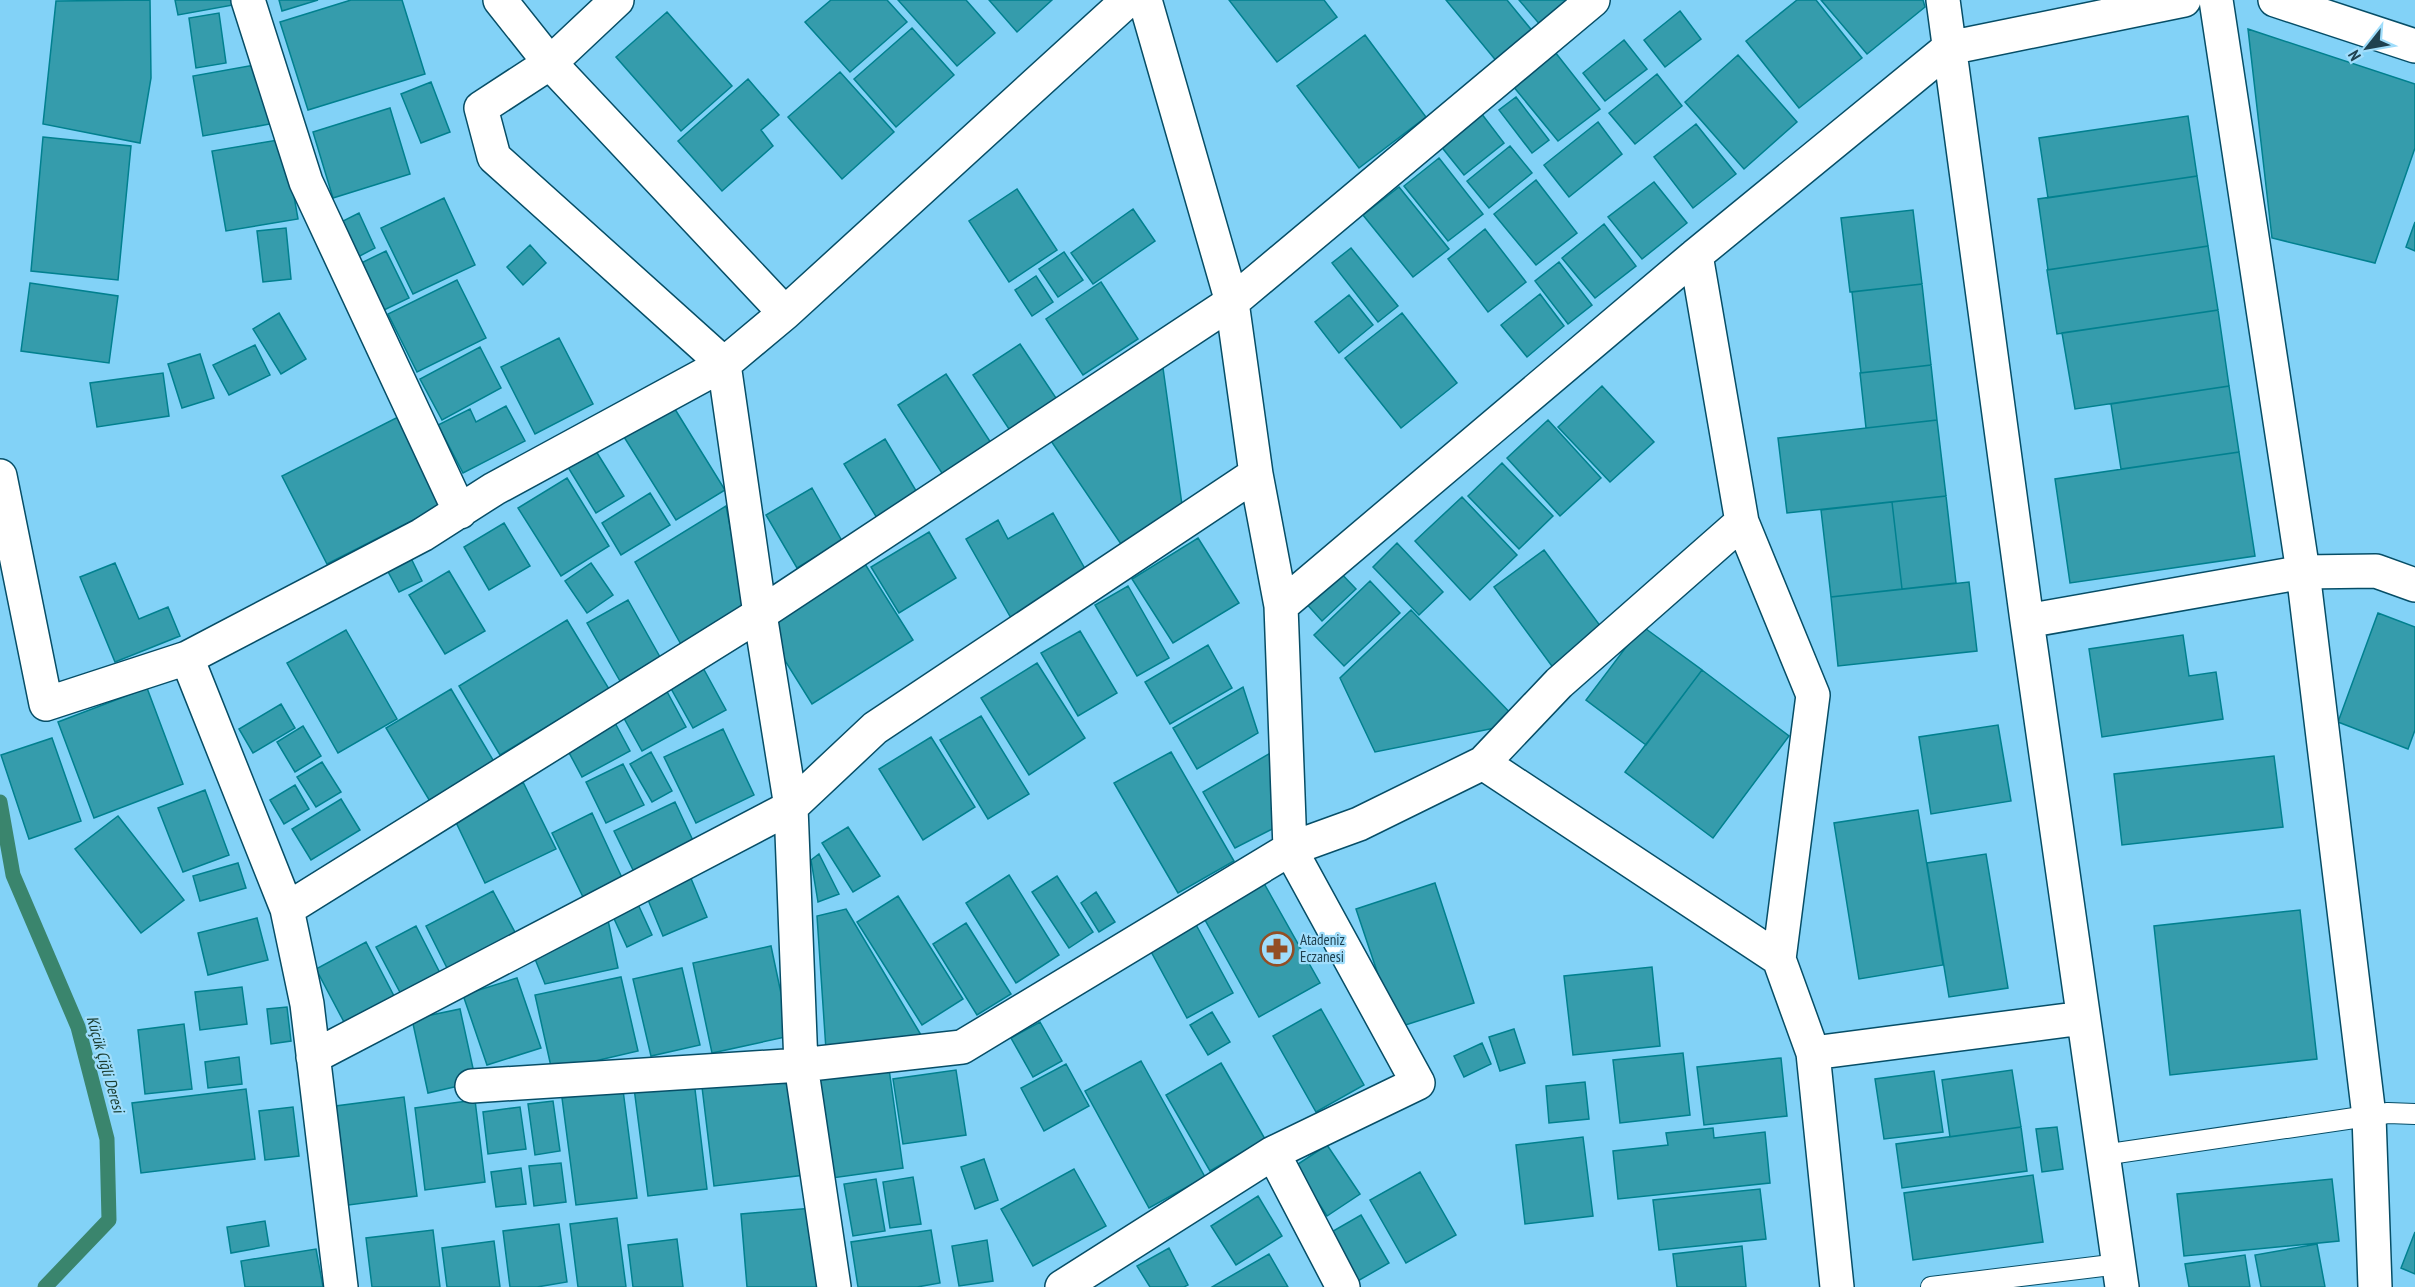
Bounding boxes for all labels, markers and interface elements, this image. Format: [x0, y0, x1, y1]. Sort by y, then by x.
north arrow [2337, 18, 2397, 78]
text: N [2343, 47, 2365, 65]
place label: Atadeniz Eczanesi [1300, 930, 1345, 966]
pharmacy icon: Atadeniz Eczanesi [1259, 931, 1295, 967]
water label: Küçük Çiğli Deresi [83, 1013, 130, 1117]

